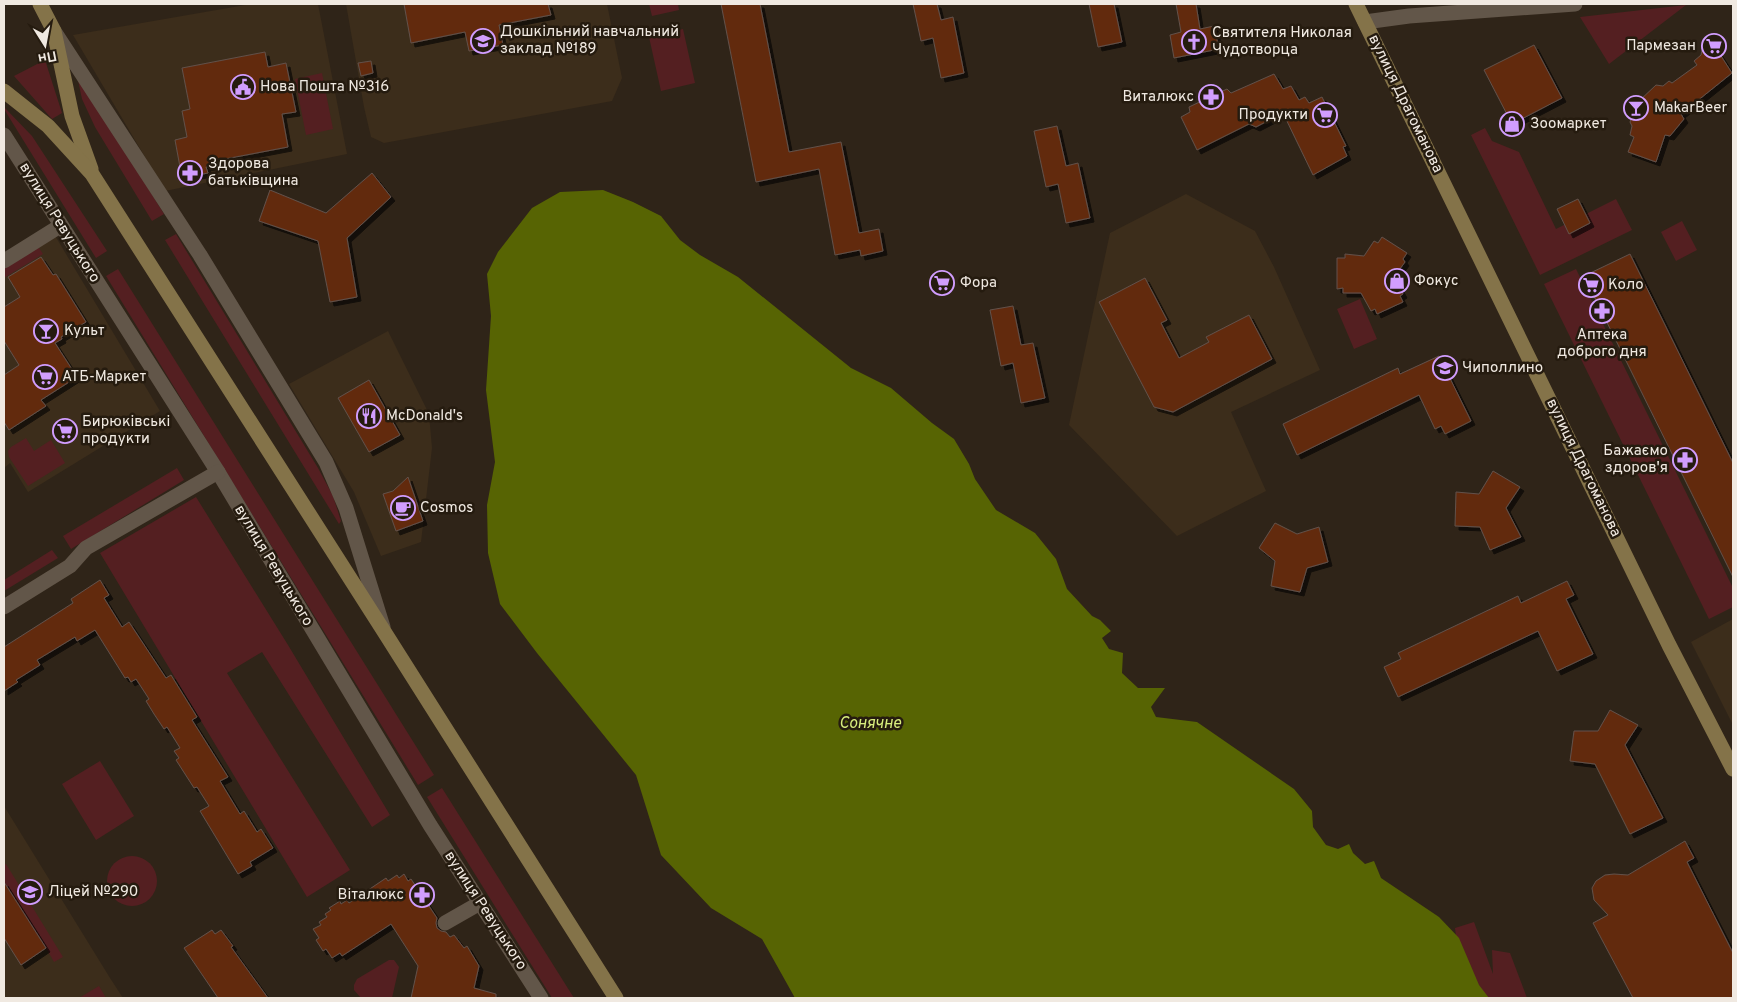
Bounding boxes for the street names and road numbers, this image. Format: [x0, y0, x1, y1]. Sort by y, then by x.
street label: вулиця Драгоманова [1363, 32, 1447, 176]
street label: вулиця Ревуцького [14, 159, 104, 287]
street label: вулиця Драгоманова [1541, 396, 1625, 540]
street label: вулиця Ревуцького [229, 502, 317, 630]
street label: вулиця Ревуцького [439, 848, 531, 974]

